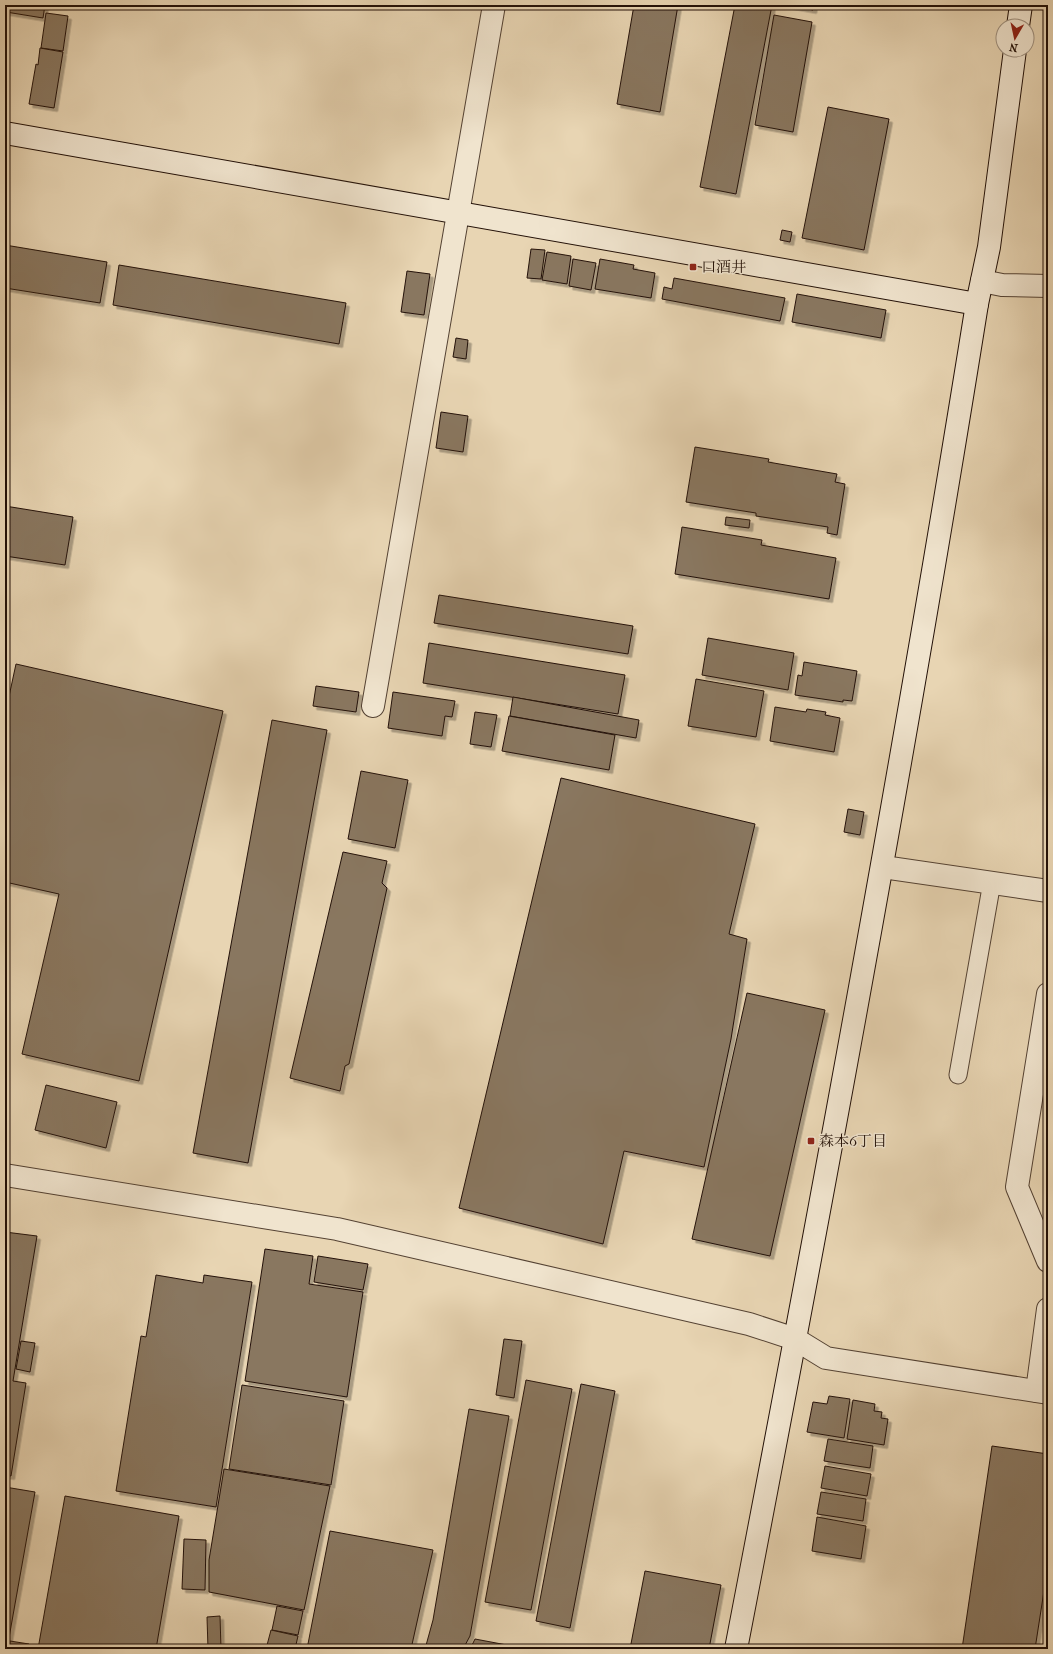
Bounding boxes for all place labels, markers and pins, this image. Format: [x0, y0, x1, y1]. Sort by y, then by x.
place label: 口酒井 [701, 258, 746, 276]
marker: 口酒井 [688, 262, 698, 272]
place label: 森本6丁目 [819, 1132, 887, 1150]
marker: 森本6丁目 [806, 1136, 816, 1146]

